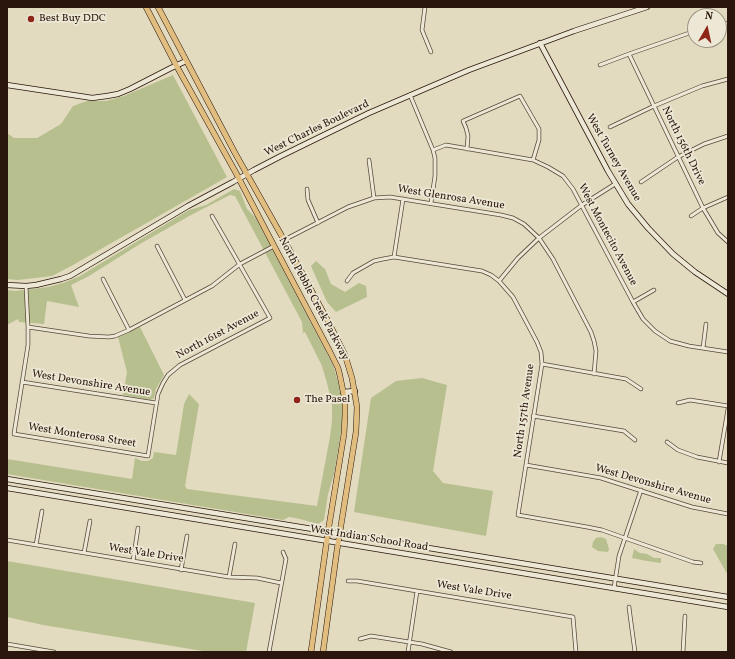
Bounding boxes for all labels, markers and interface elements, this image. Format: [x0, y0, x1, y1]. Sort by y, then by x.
north arrow [687, 8, 727, 48]
text: N [704, 9, 714, 25]
place label: Best Buy DDC [39, 12, 106, 26]
marker: Best Buy DDC [26, 14, 36, 24]
street label: West Charles Boulevard [263, 98, 371, 160]
street label: North 156th Drive [658, 105, 708, 187]
street label: West Turney Avenue [583, 112, 643, 204]
street label: West Montecito Avenue [575, 182, 639, 288]
street label: West Glenrosa Avenue [397, 183, 505, 213]
street label: North Pebble Creek Parkway [275, 235, 351, 363]
street label: North 161st Avenue [174, 308, 262, 362]
street label: North 157th Avenue [512, 363, 538, 459]
street label: West Devonshire Avenue [31, 368, 151, 400]
place label: The Pasel [305, 393, 350, 407]
marker: The Pasel [292, 395, 302, 405]
street label: West Monterosa Street [27, 421, 137, 451]
street label: West Devonshire Avenue [594, 462, 712, 508]
street label: West Indian School Road [309, 523, 429, 555]
street label: West Vale Drive [108, 542, 184, 566]
street label: West Vale Drive [436, 579, 512, 603]

